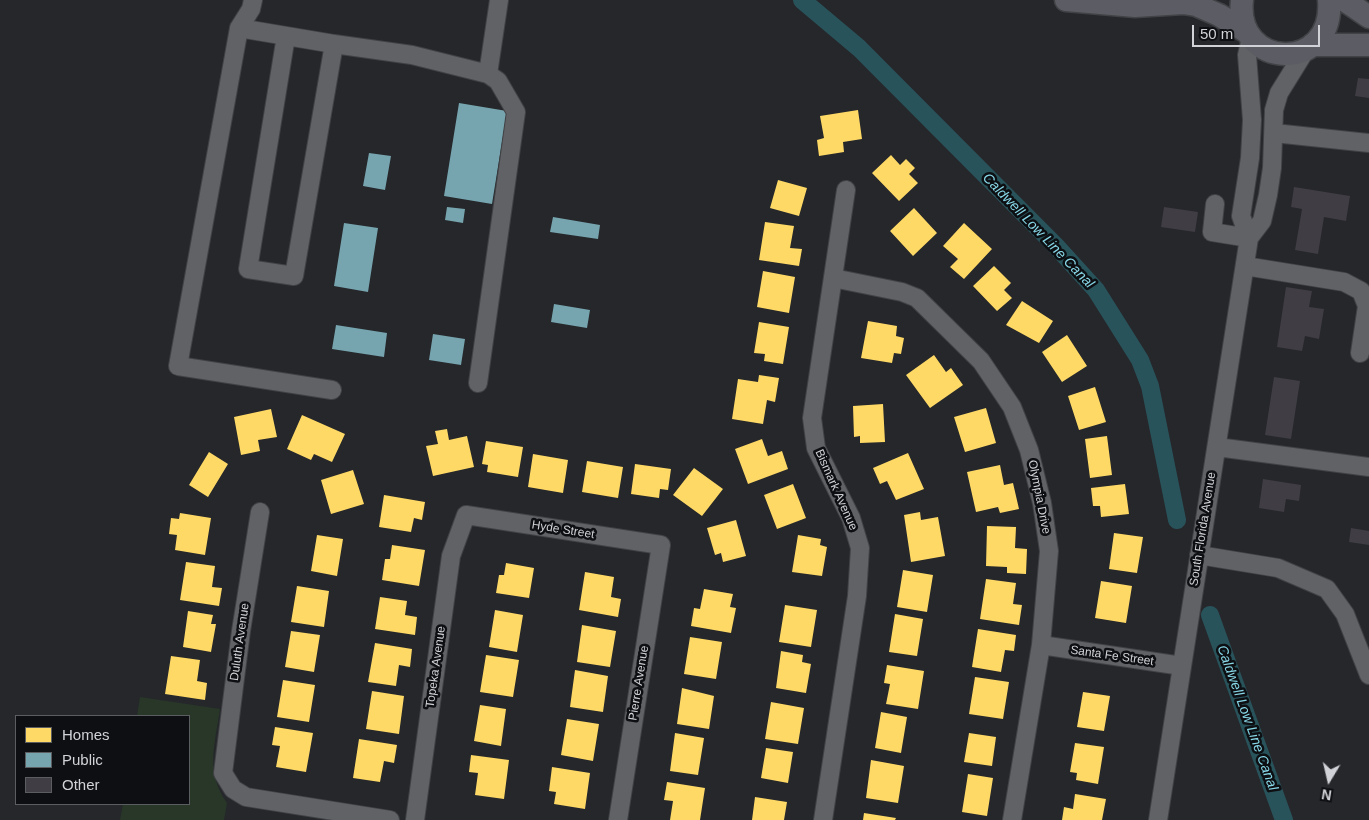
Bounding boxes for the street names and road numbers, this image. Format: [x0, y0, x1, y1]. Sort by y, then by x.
street label: Bismark Avenue [812, 447, 860, 533]
street label: Olympia Drive [1025, 459, 1053, 535]
street label: South Florida Avenue [1187, 471, 1219, 587]
street label: Hyde Street [531, 518, 595, 542]
street label: Duluth Avenue [227, 602, 253, 682]
street label: Topeka Avenue [423, 625, 449, 709]
street label: Santa Fe Street [1069, 643, 1155, 669]
street label: Pierre Avenue [626, 644, 652, 722]

